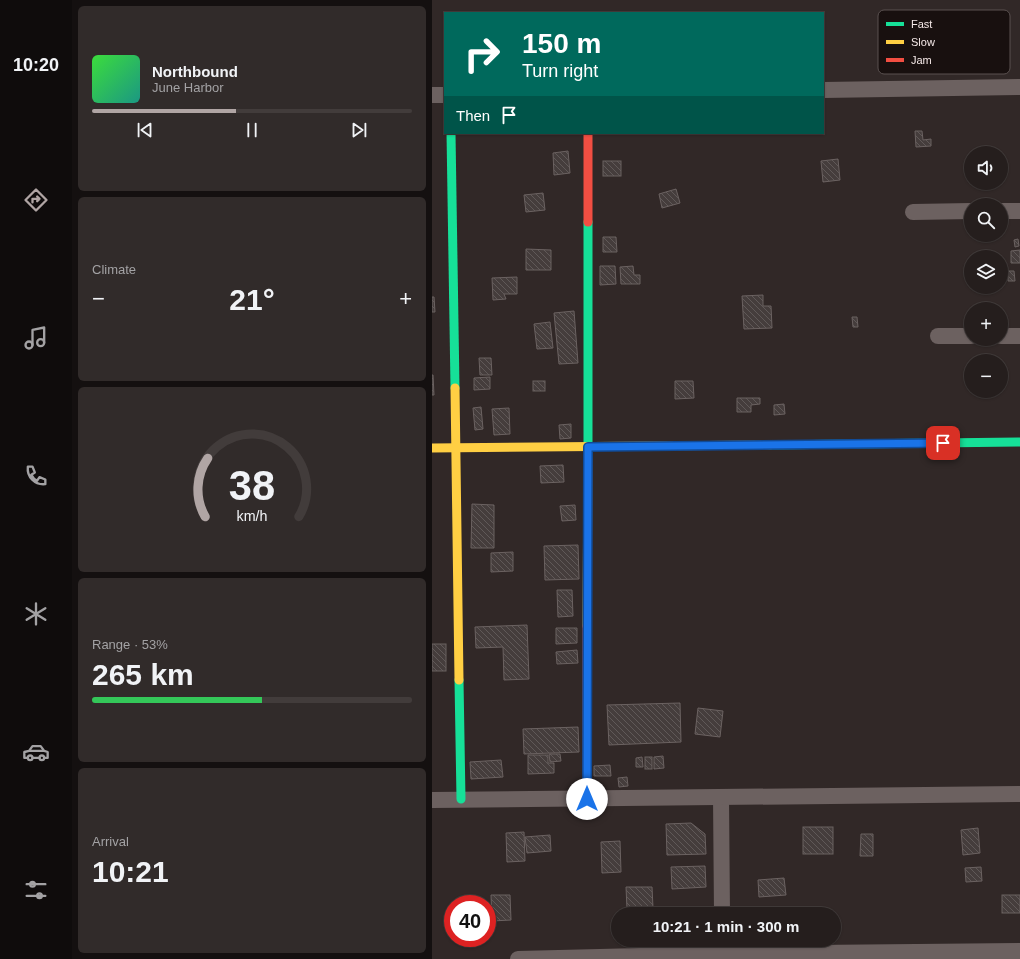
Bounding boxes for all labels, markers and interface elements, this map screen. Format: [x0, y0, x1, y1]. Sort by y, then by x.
legend [878, 10, 1010, 74]
text: Fast [911, 18, 932, 30]
icon: right [456, 28, 508, 80]
text: 150 m [522, 28, 601, 59]
text: Slow [911, 36, 935, 48]
text: Jam [911, 54, 932, 66]
text: 10:20 [13, 55, 59, 75]
text: Turn right [522, 61, 598, 81]
text: Northbound [152, 63, 238, 80]
text: June Harbor [152, 80, 224, 95]
icon: arrive [498, 104, 520, 126]
text: Then [456, 107, 490, 124]
icon: previous [134, 119, 156, 141]
icon: pause [241, 119, 263, 141]
icon: next [348, 119, 370, 141]
map controls [964, 146, 1008, 398]
button: sound [964, 146, 1008, 190]
icon: directions [22, 186, 50, 214]
button: search [964, 198, 1008, 242]
button: layers [964, 250, 1008, 294]
text: Climate [92, 262, 136, 277]
text: 21° [229, 283, 275, 316]
text: − [92, 286, 105, 311]
text: + [399, 286, 412, 311]
button: + [964, 302, 1008, 346]
icon: music [22, 324, 50, 352]
button: − [964, 354, 1008, 398]
pin [926, 426, 960, 460]
icon: arrive [932, 432, 954, 454]
icon: phone [22, 462, 50, 490]
text: 38 [229, 462, 275, 509]
text: km/h [237, 508, 268, 524]
icon: climate [22, 600, 50, 628]
text: Range · 53% [92, 637, 168, 652]
text: 265 km [92, 658, 194, 691]
icon: car [22, 738, 50, 766]
position arrow [566, 778, 608, 820]
text: Arrival [92, 834, 129, 849]
text: 10:21 [92, 855, 169, 888]
icon: filters [22, 876, 50, 904]
speed limit sign: 40 [444, 895, 496, 947]
text: 10:21 · 1 min · 300 m [653, 918, 799, 935]

